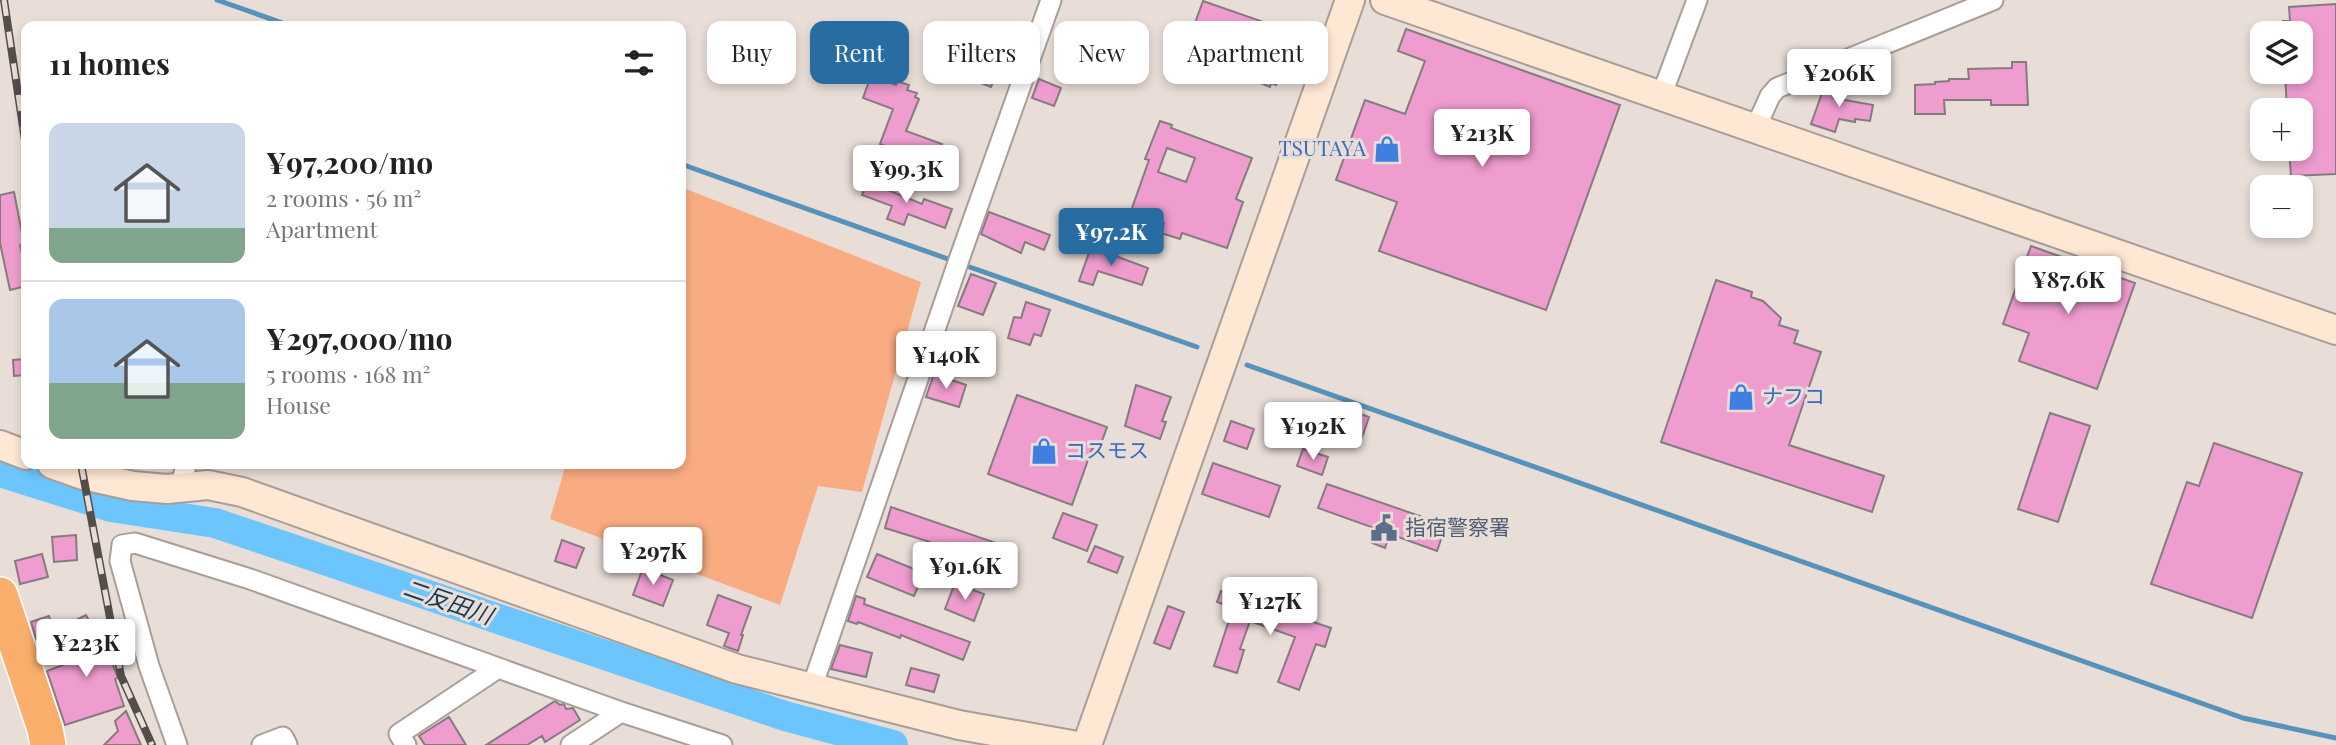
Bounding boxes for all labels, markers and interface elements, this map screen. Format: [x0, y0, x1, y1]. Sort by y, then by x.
chip: Buy [707, 21, 796, 84]
chip: Rent [810, 21, 909, 84]
chip: Filters [923, 21, 1040, 84]
chip: New [1054, 21, 1149, 84]
chip: Apartment [1163, 21, 1328, 84]
map controls [2250, 21, 2313, 238]
button: layers [2250, 21, 2313, 84]
text: 11 homes [49, 43, 170, 83]
icon: filters [620, 44, 658, 82]
pin: ¥206K [1790, 50, 1888, 109]
text: ¥206K [1803, 56, 1875, 87]
button: + [2250, 98, 2313, 161]
pin: ¥213K [1433, 110, 1531, 169]
text: ¥213K [1450, 116, 1514, 147]
place label: TSUTAYA [1278, 133, 1367, 161]
shop icon: TSUTAYA [1372, 134, 1402, 164]
text: ¥97,200/mo [266, 142, 433, 182]
pin: ¥99.3K [849, 146, 963, 205]
icon: home [105, 151, 189, 235]
text: ¥99.3K [869, 152, 943, 183]
button: − [2250, 175, 2313, 238]
text: 2 rooms · 56 m² [266, 182, 421, 213]
pin: ¥97.2K [1054, 208, 1168, 268]
text: Apartment [266, 213, 378, 244]
text: ¥97.2K [1075, 215, 1147, 246]
pin: ¥87.6K [2011, 256, 2125, 316]
text: ¥87.6K [2031, 263, 2105, 294]
text: ¥297,000/mo [266, 318, 452, 358]
icon: home [105, 327, 189, 411]
pin: ¥140K [897, 332, 995, 391]
text: ¥140K [912, 338, 980, 369]
text: 5 rooms · 168 m² [266, 358, 430, 389]
place label: ナフコ [1762, 381, 1825, 409]
shop icon: ナフコ [1726, 382, 1756, 412]
text: House [266, 389, 331, 420]
pin: ¥192K [1264, 402, 1362, 462]
text: ¥192K [1280, 409, 1346, 440]
place label: コスモス [1065, 435, 1149, 463]
shop icon: コスモス [1029, 436, 1059, 466]
place label: 指宿警察署 [1405, 512, 1510, 540]
public building icon: 指宿警察署 [1369, 513, 1399, 543]
pin: ¥297K [604, 528, 702, 587]
text: ¥297K [619, 534, 687, 565]
pin: ¥91.6K [908, 542, 1022, 602]
text: ¥91.6K [929, 549, 1001, 580]
water label: 二反田川 [400, 571, 500, 631]
pin: ¥127K [1221, 578, 1319, 637]
text: ¥127K [1238, 584, 1302, 615]
pin: ¥223K [37, 620, 135, 679]
text: ¥223K [52, 626, 120, 657]

